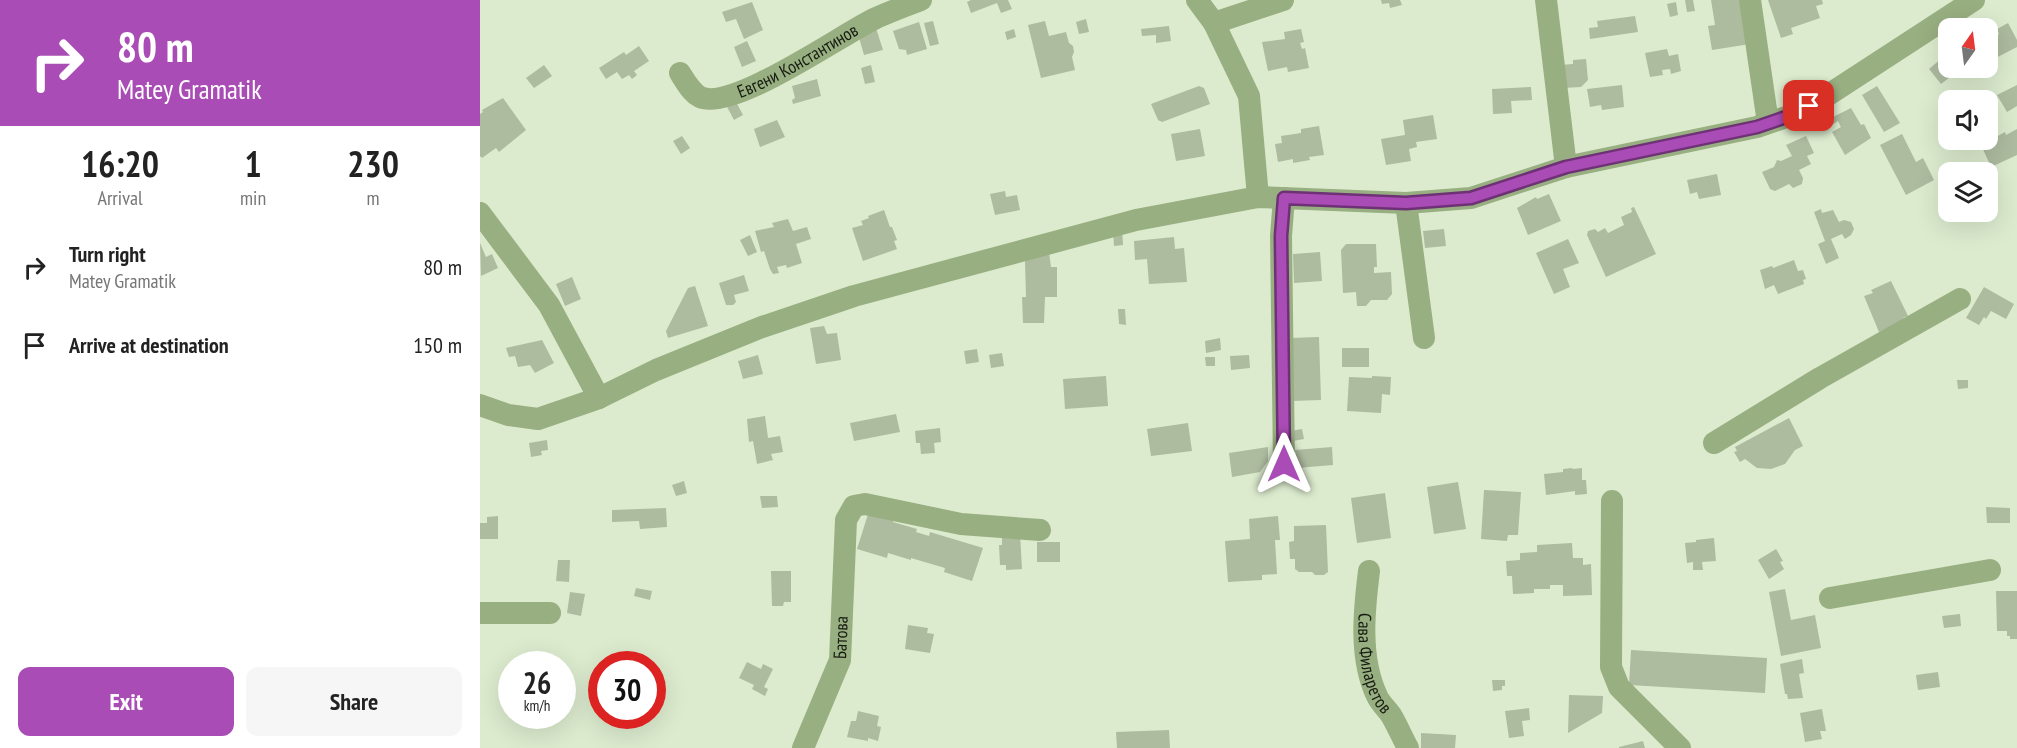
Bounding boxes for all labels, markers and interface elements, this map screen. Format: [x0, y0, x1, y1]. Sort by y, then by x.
street label: Евгени Константинов [734, 18, 862, 103]
north arrow [1938, 18, 1998, 78]
map controls [1938, 18, 1998, 222]
text: 80 m [117, 19, 194, 74]
icon: right [18, 24, 96, 102]
text: Matey Gramatik [117, 72, 262, 106]
pin [1783, 80, 1834, 131]
icon: arrive [1792, 89, 1825, 122]
button: sound [1938, 90, 1998, 150]
text: 16:20 [81, 140, 159, 187]
text: 1 [244, 140, 262, 187]
text: 230 [347, 140, 399, 187]
button: layers [1938, 162, 1998, 222]
text: Arrival [97, 185, 143, 211]
text: min [240, 185, 266, 211]
text: m [367, 185, 380, 211]
text: Turn right [69, 240, 146, 268]
icon: right [18, 251, 51, 284]
text: 80 m [423, 253, 462, 281]
text: Matey Gramatik [69, 268, 176, 294]
icon: arrive [18, 329, 51, 362]
text: Arrive at destination [69, 331, 229, 359]
text: 150 m [413, 331, 462, 359]
position arrow [1252, 432, 1316, 496]
street label: Сава Филаретов [1353, 613, 1397, 718]
street label: Батова [828, 615, 853, 659]
speed limit sign: 30 [588, 651, 666, 729]
text: 26 [523, 663, 551, 702]
button: Exit [18, 667, 234, 736]
button: Share [246, 667, 462, 736]
text: km/h [524, 696, 550, 715]

